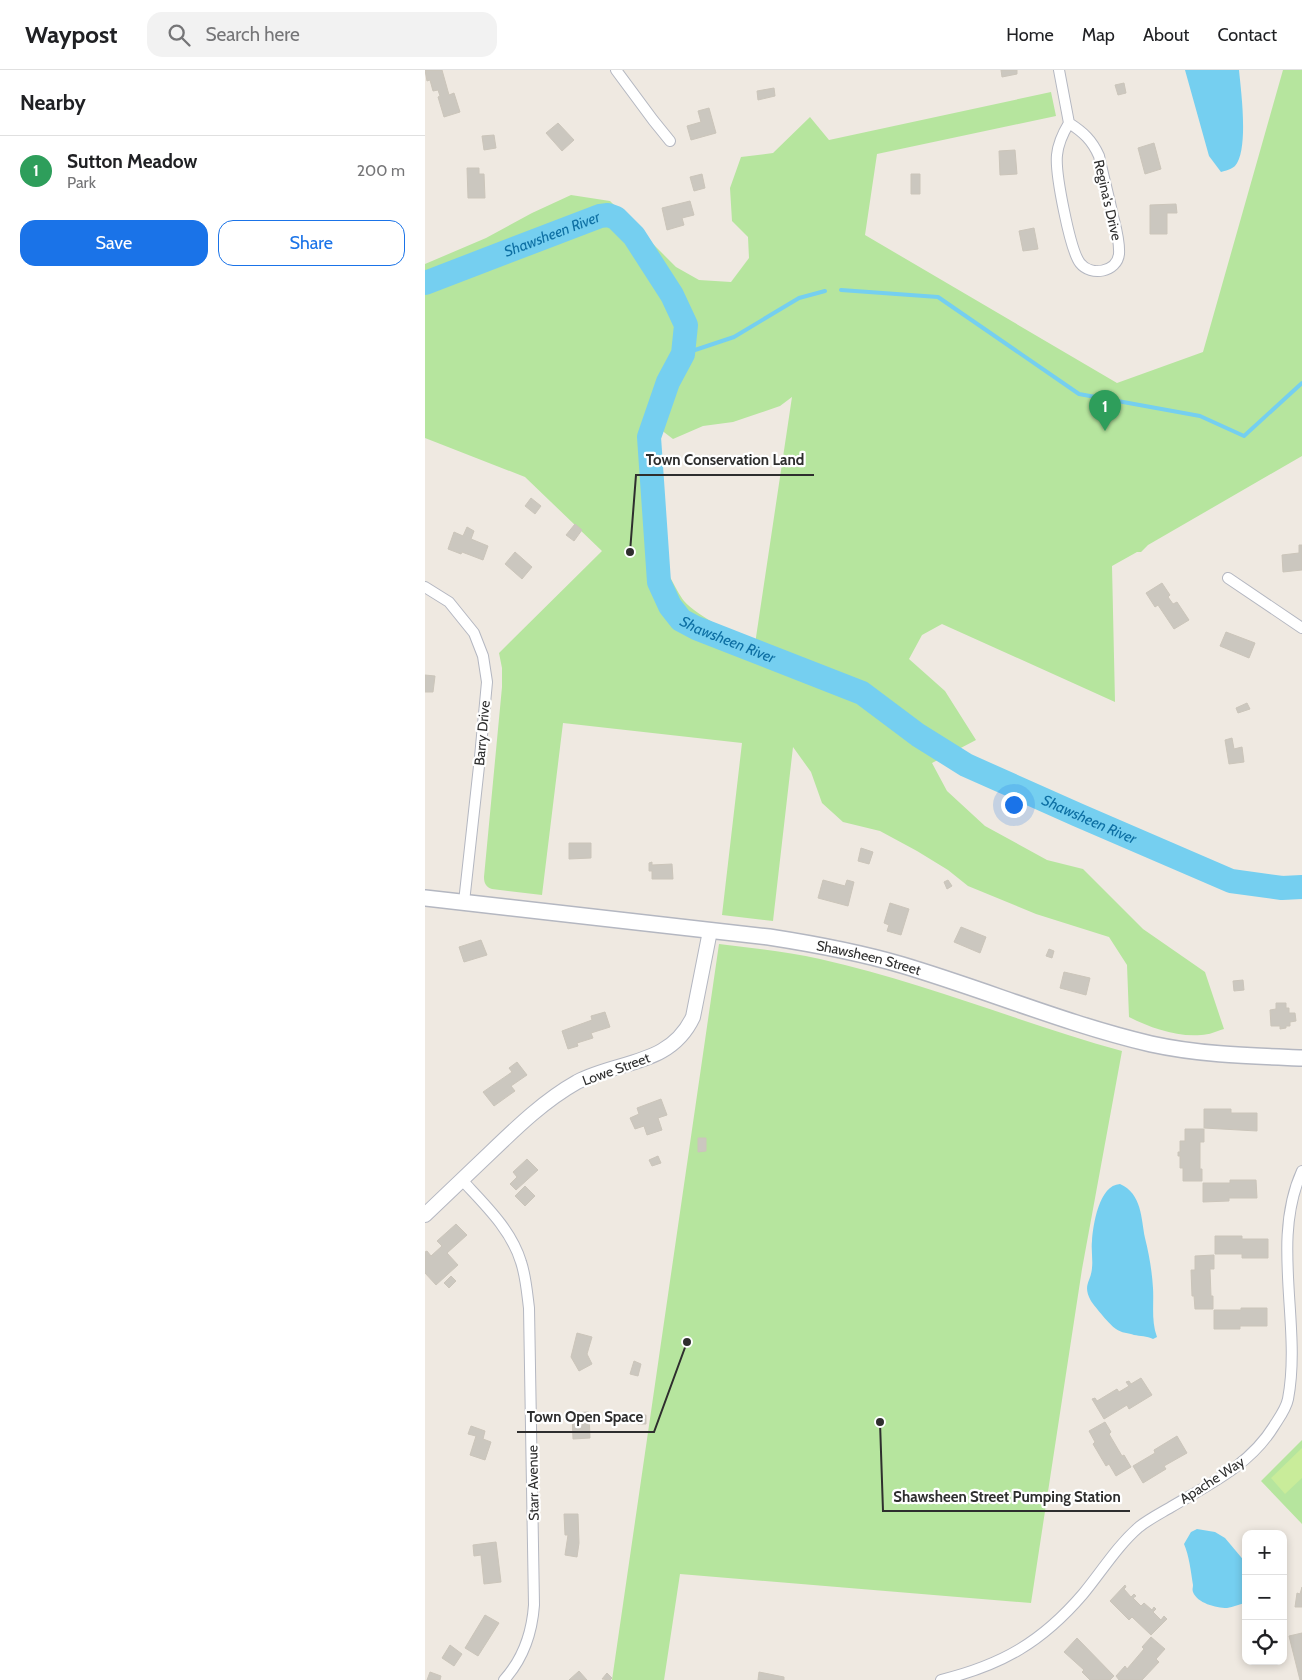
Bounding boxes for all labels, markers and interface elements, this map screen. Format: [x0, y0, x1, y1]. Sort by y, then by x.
search box [147, 12, 497, 57]
text: Waypost [25, 20, 117, 49]
icon: search [165, 21, 193, 49]
text: Search here [205, 23, 300, 46]
text: Home [1006, 24, 1054, 46]
text: Map [1082, 24, 1115, 46]
text: About [1143, 24, 1189, 46]
text: Contact [1217, 24, 1277, 46]
text: Nearby [20, 90, 86, 115]
text: Sutton Meadow [67, 150, 197, 173]
street label: Regina's Drive [1090, 158, 1126, 242]
text: 1 [33, 161, 39, 180]
text: 200 m [357, 161, 405, 180]
text: Park [67, 173, 96, 192]
water label: Shawsheen River [502, 207, 604, 261]
button: Save [20, 220, 208, 266]
button: Share [218, 220, 405, 266]
pin: 1 [1089, 390, 1121, 431]
callout: Town Conservation Land [636, 445, 814, 475]
text: Town Conservation Land [646, 451, 804, 469]
water label: Shawsheen River [677, 612, 779, 668]
street label: Barry Drive [470, 700, 494, 766]
water label: Shawsheen River [1039, 791, 1140, 849]
your location [1001, 792, 1027, 818]
street label: Shawsheen Street [815, 936, 923, 979]
street label: Lowe Street [580, 1048, 653, 1090]
callout: Town Open Space [517, 1402, 654, 1432]
text: Town Open Space [527, 1408, 644, 1426]
street label: Starr Avenue [523, 1445, 543, 1521]
street label: Apache Way [1176, 1452, 1248, 1508]
callout: Shawsheen Street Pumping Station [883, 1481, 1130, 1511]
text: Shawsheen Street Pumping Station [893, 1488, 1121, 1506]
map controls [1242, 1530, 1287, 1665]
button: + [1242, 1530, 1287, 1575]
button: − [1242, 1575, 1287, 1620]
button: locate [1242, 1620, 1287, 1665]

